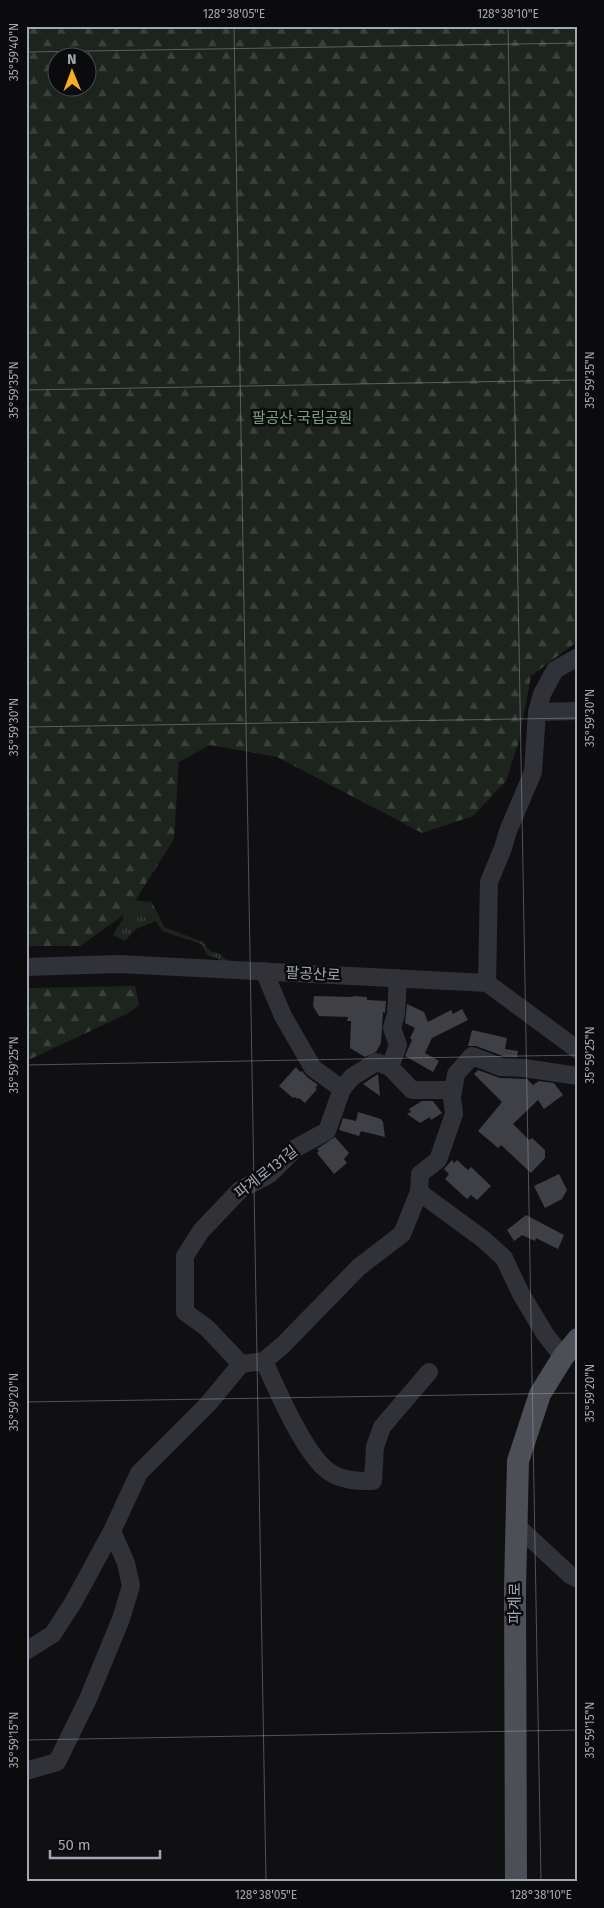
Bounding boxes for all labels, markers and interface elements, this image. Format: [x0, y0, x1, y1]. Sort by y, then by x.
text: 128°38'05"E [203, 7, 265, 21]
text: 128°38'10"E [477, 7, 539, 21]
text: 35°59'40"N [7, 23, 21, 81]
north arrow [48, 48, 98, 98]
text: N [67, 51, 77, 68]
text: 35°59'35"N [583, 351, 597, 409]
text: 35°59'35"N [7, 361, 21, 419]
park label: 팔공산 국립공원 [252, 409, 352, 427]
text: 35°59'30"N [583, 689, 597, 747]
text: 35°59'30"N [7, 698, 21, 756]
street label: 팔공산로 [285, 964, 341, 984]
text: 35°59'25"N [583, 1026, 597, 1084]
text: 35°59'25"N [7, 1036, 21, 1094]
street label: 파계로131길 [231, 1142, 301, 1202]
text: 35°59'20"N [583, 1364, 597, 1422]
text: 35°59'20"N [7, 1373, 21, 1431]
street label: 파계로 [506, 1582, 524, 1624]
text: 35°59'15"N [583, 1702, 597, 1758]
text: 35°59'15"N [7, 1712, 21, 1768]
scale bar [50, 1828, 160, 1860]
text: 50 m [58, 1836, 91, 1854]
text: 128°38'05"E [235, 1888, 297, 1902]
text: 128°38'10"E [510, 1888, 572, 1902]

